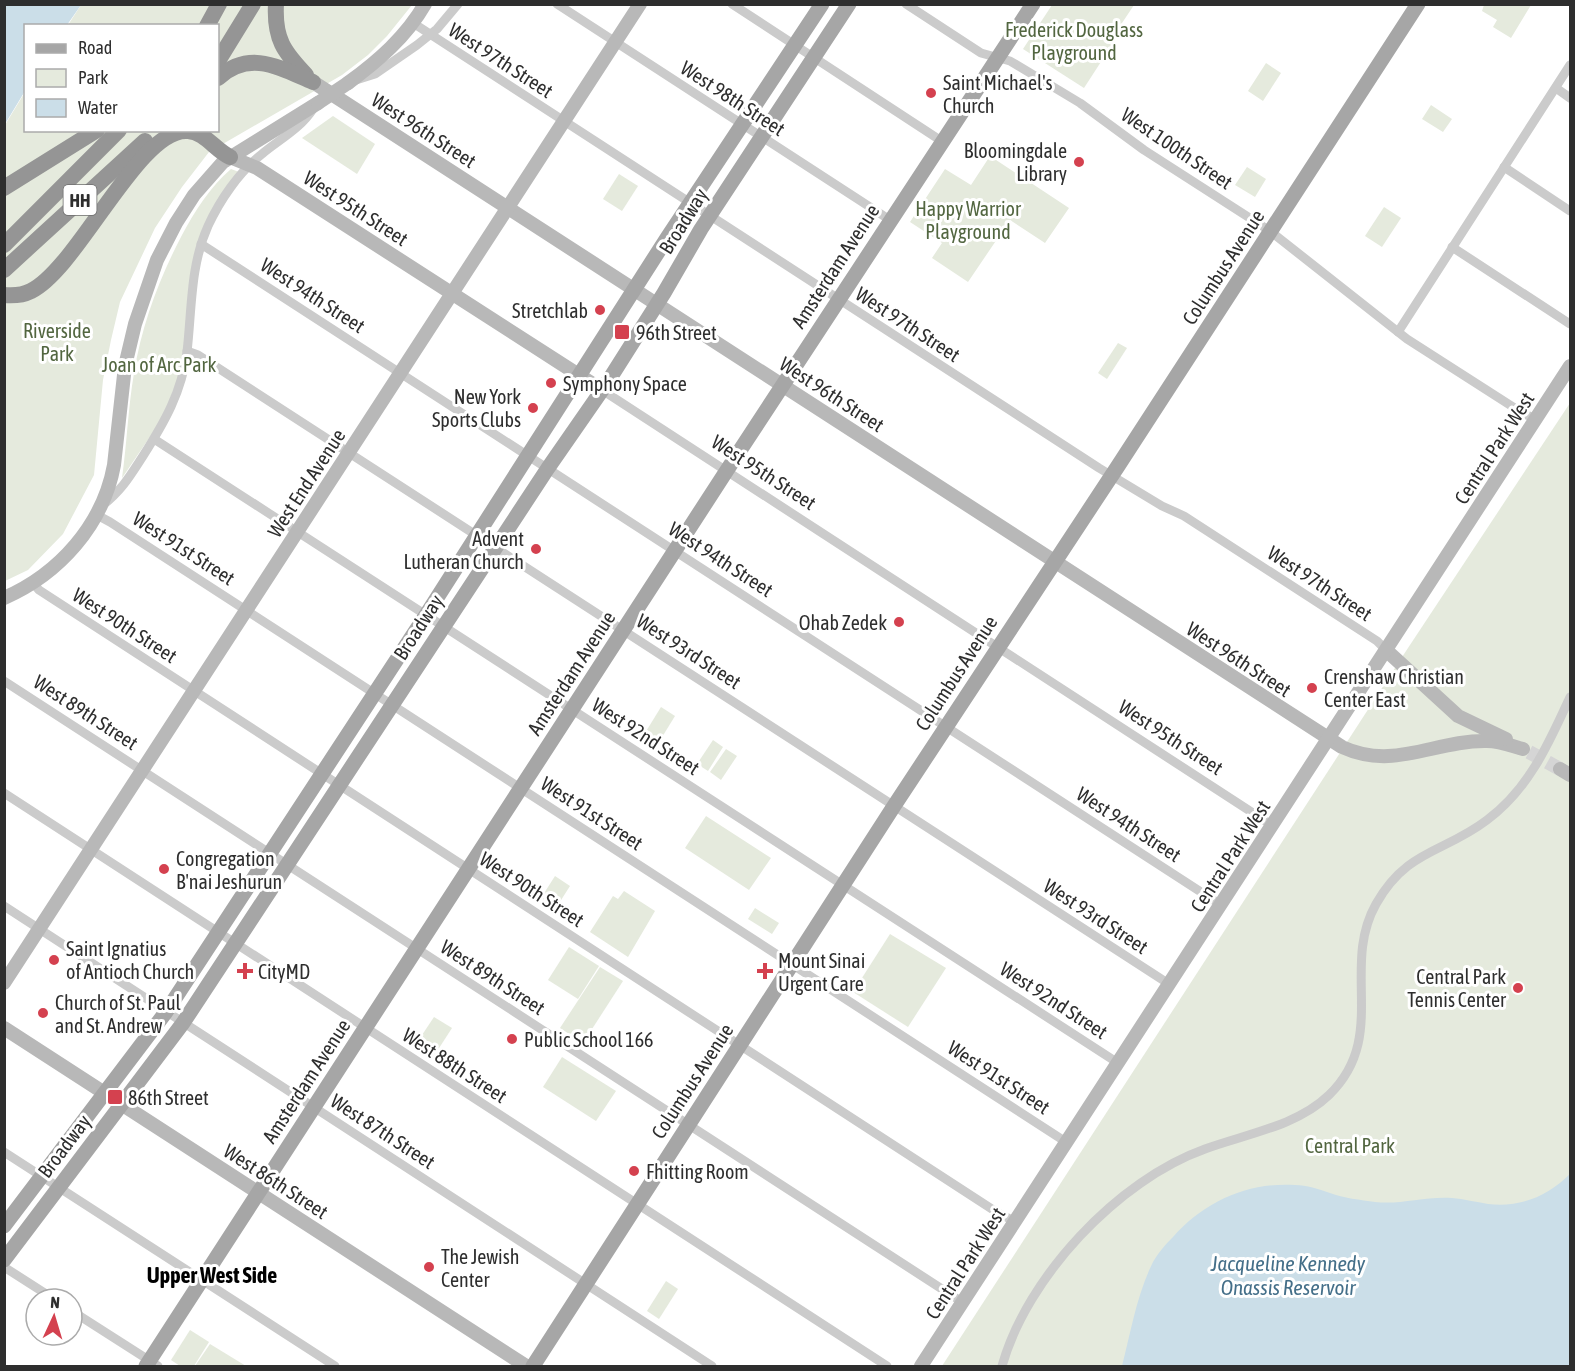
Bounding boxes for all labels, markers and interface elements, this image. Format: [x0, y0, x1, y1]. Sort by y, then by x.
street label: West 97th Street [445, 18, 558, 102]
park label: Frederick Douglass Playground [1005, 18, 1143, 64]
legend [24, 24, 219, 132]
text: Road [78, 37, 112, 58]
street label: West 98th Street [677, 56, 790, 140]
text: Park [78, 67, 108, 88]
place label: Saint Michael's Church [943, 71, 1053, 117]
marker: Saint Michael's Church [924, 86, 938, 100]
street label: West 96th Street [368, 88, 481, 172]
text: Water [78, 97, 118, 118]
street label: West 100th Street [1117, 102, 1237, 194]
place label: Bloomingdale Library [964, 139, 1067, 185]
marker: Bloomingdale Library [1072, 155, 1086, 169]
street label: West 95th Street [300, 166, 413, 250]
street label: Broadway [654, 184, 712, 258]
road number: HH [64, 185, 97, 215]
park label: Happy Warrior Playground [915, 197, 1022, 243]
street label: Amsterdam Avenue [786, 200, 884, 332]
street label: Columbus Avenue [1177, 205, 1269, 329]
street label: West 94th Street [257, 253, 370, 337]
street label: West 97th Street [852, 282, 965, 366]
place label: Stretchlab [512, 299, 588, 322]
marker: Stretchlab [593, 303, 607, 317]
park label: Riverside Park [23, 319, 91, 365]
place label: 96th Street [636, 321, 717, 344]
marker: 96th Street [613, 323, 631, 341]
street label: West 96th Street [776, 352, 889, 436]
park label: Joan of Arc Park [102, 353, 216, 376]
place label: Symphony Space [563, 372, 687, 395]
marker: Symphony Space [544, 376, 558, 390]
place label: New York Sports Clubs [432, 385, 521, 431]
street label: Central Park West [1449, 388, 1539, 508]
marker: New York Sports Clubs [526, 401, 540, 415]
street label: West End Avenue [262, 425, 350, 541]
street label: West 95th Street [708, 430, 821, 514]
street label: West 91st Street [129, 507, 239, 590]
street label: West 94th Street [665, 517, 778, 601]
place label: Advent Lutheran Church [403, 527, 524, 573]
street label: West 97th Street [1264, 541, 1377, 625]
marker: Advent Lutheran Church [529, 542, 543, 556]
street label: West 90th Street [69, 583, 182, 667]
street label: Broadway [389, 590, 447, 664]
street label: Amsterdam Avenue [522, 607, 620, 739]
street label: West 93rd Street [633, 609, 746, 693]
place label: Ohab Zedek [799, 611, 887, 634]
street label: Columbus Avenue [910, 611, 1002, 735]
marker: Ohab Zedek [892, 615, 906, 629]
street label: West 96th Street [1183, 617, 1296, 701]
place label: Crenshaw Christian Center East [1324, 665, 1464, 711]
street label: West 89th Street [30, 670, 143, 754]
marker: Crenshaw Christian Center East [1305, 681, 1319, 695]
street label: West 92nd Street [588, 693, 704, 779]
street label: West 95th Street [1115, 695, 1228, 779]
street label: West 91st Street [537, 772, 647, 855]
street label: West 94th Street [1073, 782, 1186, 866]
street label: Central Park West [1185, 796, 1275, 916]
place label: Congregation B'nai Jeshurun [176, 847, 282, 893]
street label: West 90th Street [476, 847, 589, 931]
marker: Congregation B'nai Jeshurun [157, 862, 171, 876]
street label: West 93rd Street [1040, 874, 1153, 958]
street label: West 89th Street [437, 935, 550, 1019]
place label: Saint Ignatius of Antioch Church [66, 937, 194, 983]
place label: Mount Sinai Urgent Care [778, 949, 865, 995]
marker: Saint Ignatius of Antioch Church [47, 953, 61, 967]
street label: West 92nd Street [996, 957, 1112, 1043]
place label: CityMD [258, 960, 310, 983]
marker: CityMD [236, 962, 254, 980]
marker: Mount Sinai Urgent Care [756, 962, 774, 980]
place label: Central Park Tennis Center [1407, 965, 1507, 1011]
marker: Central Park Tennis Center [1511, 981, 1525, 995]
place label: Church of St. Paul and St. Andrew [55, 991, 182, 1037]
marker: Church of St. Paul and St. Andrew [36, 1006, 50, 1020]
street label: Amsterdam Avenue [257, 1015, 355, 1147]
street label: Columbus Avenue [646, 1019, 738, 1143]
street label: West 88th Street [399, 1023, 512, 1107]
place label: Public School 166 [524, 1028, 654, 1051]
marker: Public School 166 [505, 1032, 519, 1046]
street label: West 91st Street [944, 1036, 1054, 1119]
place label: 86th Street [128, 1086, 209, 1109]
marker: 86th Street [106, 1088, 124, 1106]
street label: West 87th Street [327, 1089, 440, 1173]
street label: Broadway [33, 1110, 95, 1182]
park label: Central Park [1305, 1134, 1395, 1157]
street label: West 86th Street [220, 1139, 333, 1223]
place label: Fhitting Room [646, 1160, 749, 1183]
marker: Fhitting Room [627, 1164, 641, 1178]
street label: Central Park West [920, 1203, 1010, 1323]
place label: The Jewish Center [441, 1245, 519, 1291]
water label: Jacqueline Kennedy Onassis Reservoir [1210, 1251, 1366, 1299]
marker: The Jewish Center [422, 1260, 436, 1274]
district label: Upper West Side [147, 1262, 277, 1288]
north arrow [24, 1287, 84, 1347]
text: N [50, 1293, 60, 1311]

